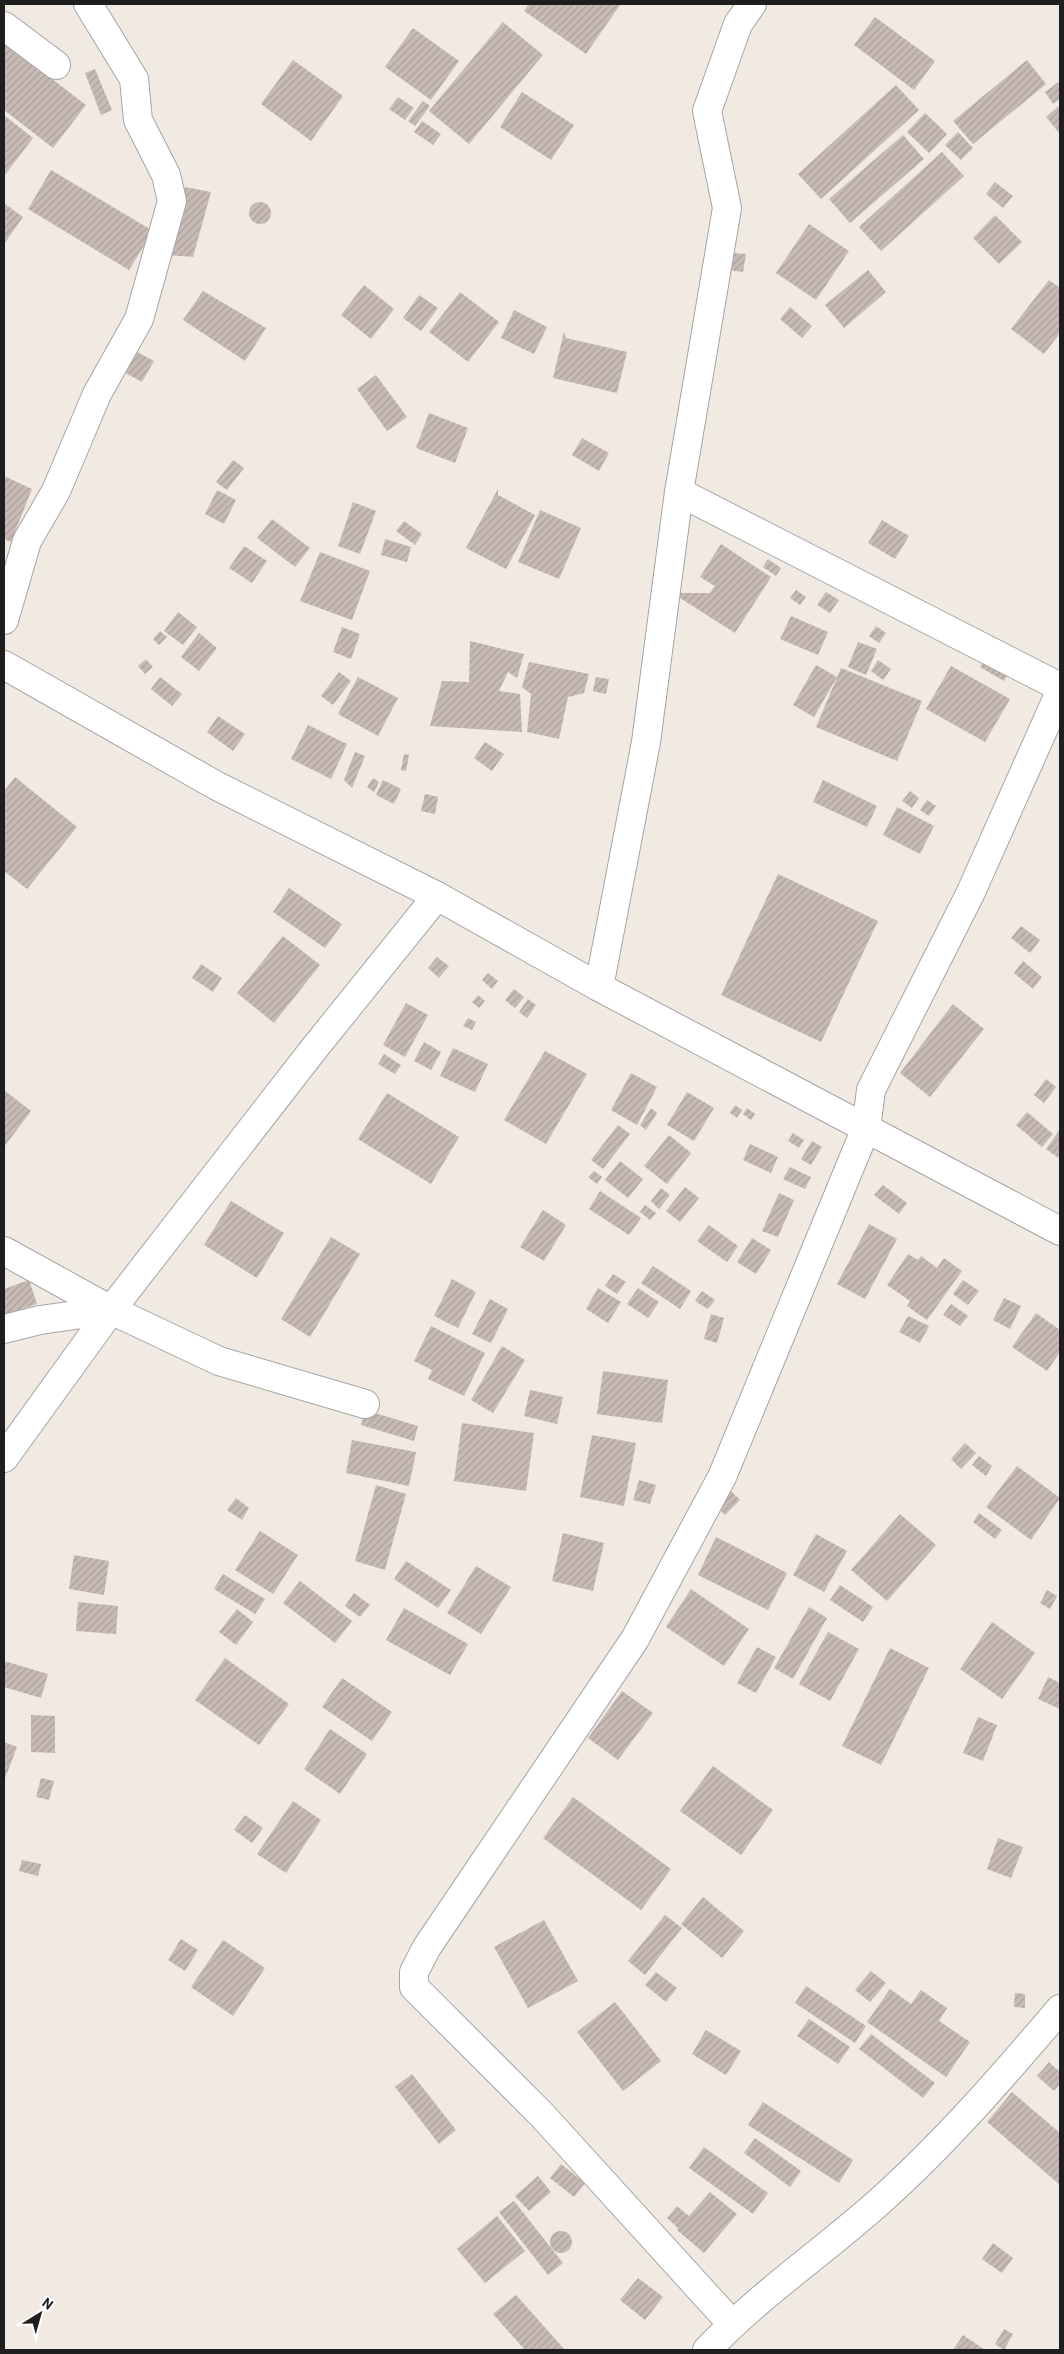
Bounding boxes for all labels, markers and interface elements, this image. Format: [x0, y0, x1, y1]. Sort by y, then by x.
north arrow [15, 2289, 65, 2339]
text: N [39, 2294, 57, 2313]

